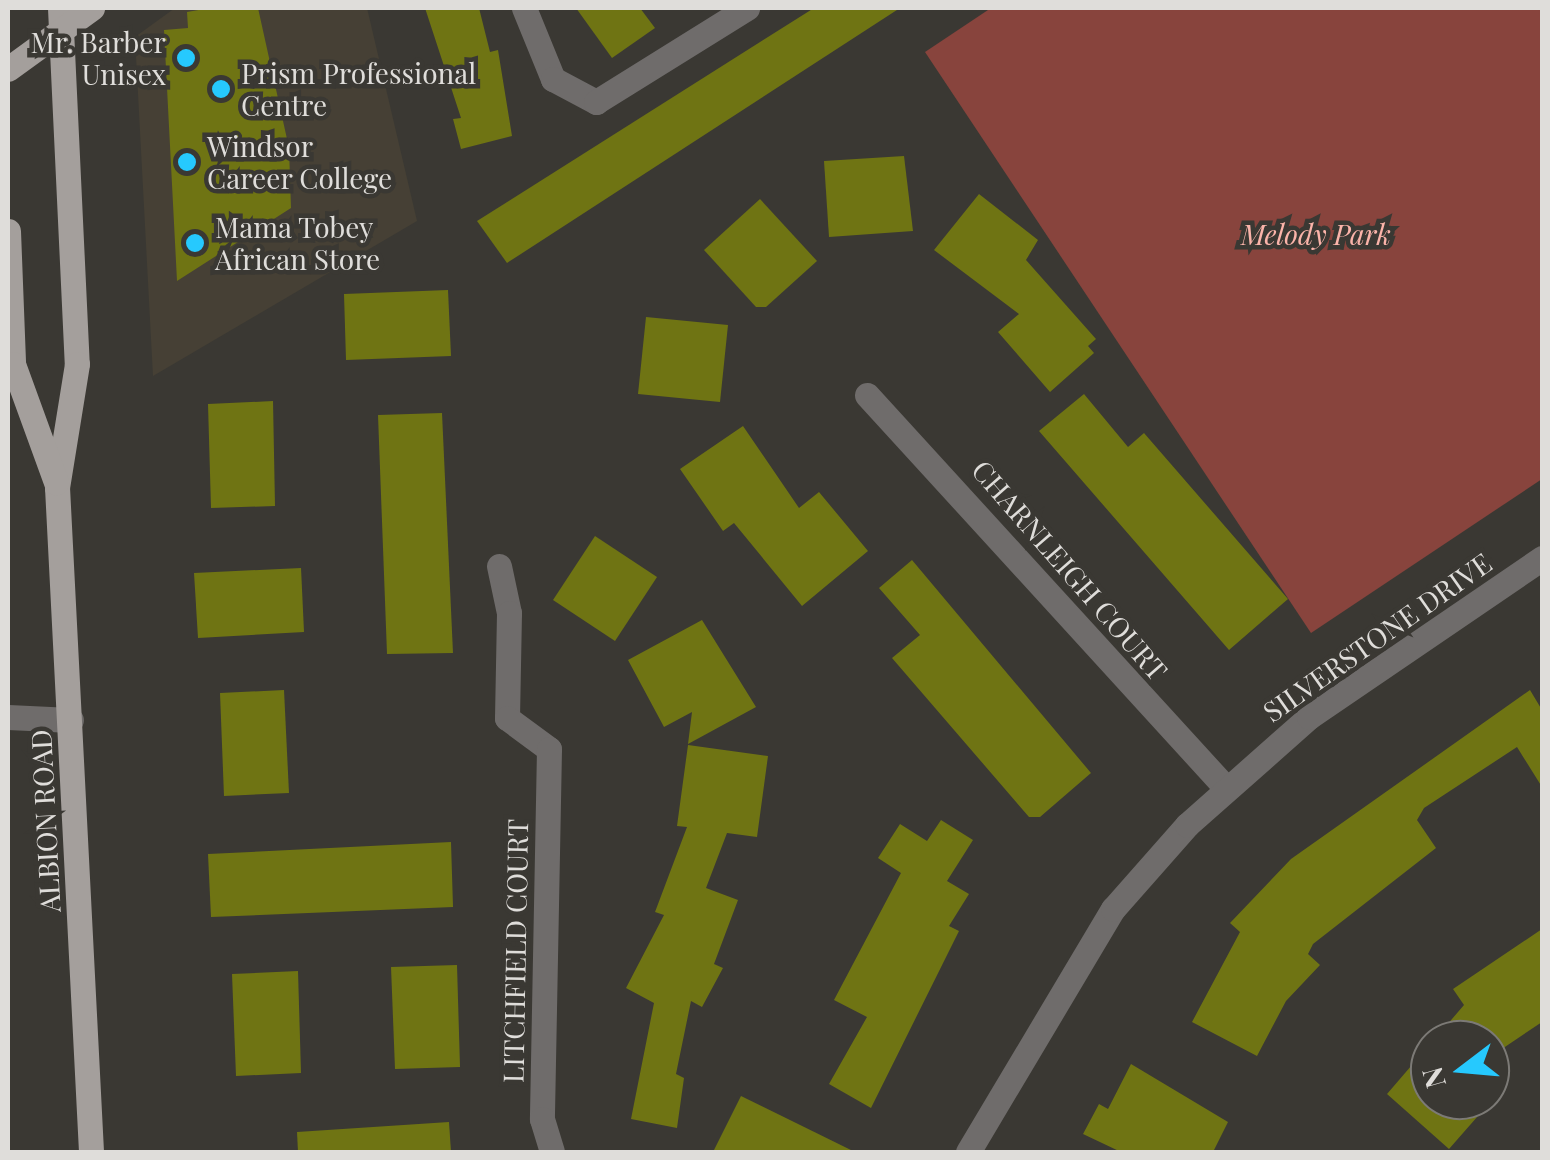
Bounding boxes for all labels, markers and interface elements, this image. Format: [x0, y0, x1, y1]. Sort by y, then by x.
place label: Mr. Barber Unisex [30, 25, 166, 91]
marker: Mr. Barber Unisex [175, 47, 197, 69]
place label: Prism Professional Centre [241, 56, 476, 122]
marker: Prism Professional Centre [210, 78, 232, 100]
place label: Windsor Career College [207, 129, 393, 195]
marker: Windsor Career College [176, 151, 198, 173]
place label: Mama Tobey African Store [215, 210, 380, 276]
park label: Melody Park [1241, 217, 1391, 251]
marker: Mama Tobey African Store [184, 232, 206, 254]
street label: CHARNLEIGH COURT [965, 453, 1175, 687]
street label: SILVERSTONE DRIVE [1256, 546, 1498, 728]
street label: ALBION ROAD [23, 729, 67, 913]
street label: LITCHFIELD COURT [496, 819, 534, 1083]
north arrow [1410, 1020, 1510, 1120]
text: N [1412, 1063, 1453, 1093]

